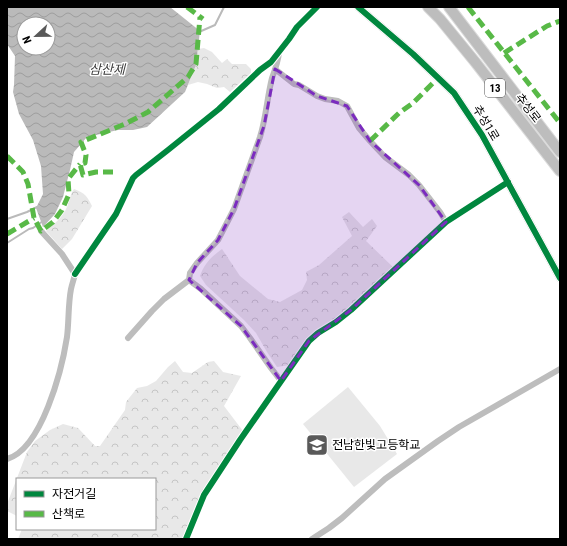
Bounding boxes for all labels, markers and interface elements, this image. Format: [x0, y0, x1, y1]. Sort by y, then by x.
north arrow [16, 16, 56, 56]
text: N [20, 34, 34, 45]
water label: 삼산제 [89, 62, 127, 77]
road number: 13 [485, 79, 505, 97]
street label: 추성로 [512, 91, 544, 125]
street label: 추성1로 [470, 103, 502, 143]
school or university icon: 전남한빛고등학교 [304, 432, 330, 458]
place label: 전남한빛고등학교 [332, 438, 420, 452]
legend [16, 478, 156, 530]
text: 자전거길 [52, 487, 96, 501]
text: 산책로 [52, 507, 85, 521]

